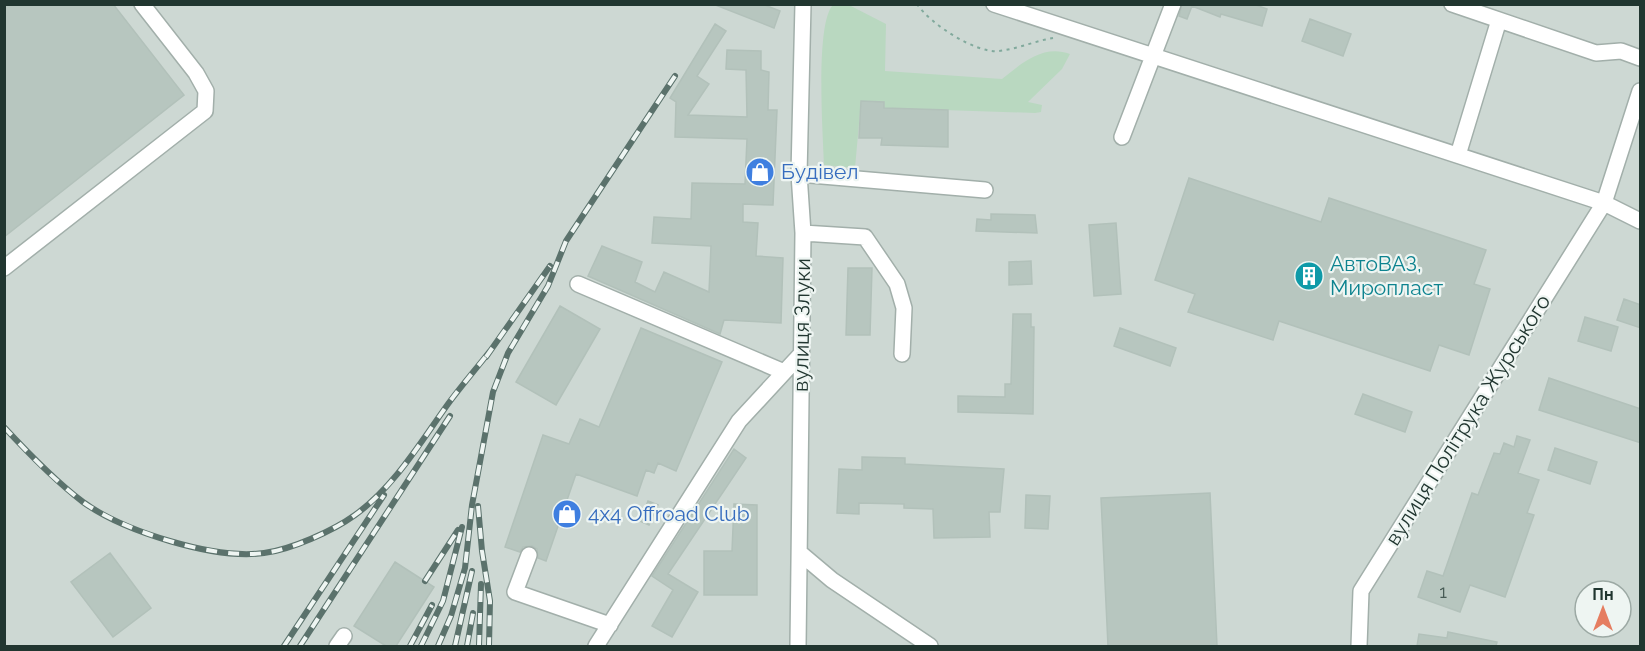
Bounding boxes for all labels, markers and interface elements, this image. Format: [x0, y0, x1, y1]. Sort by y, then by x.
shop icon: Будівел [744, 156, 776, 188]
place label: Будівел [781, 159, 858, 184]
place label: АвтоВАЗ, Миропласт [1330, 251, 1443, 300]
street label: вулиця Злуки [788, 258, 815, 392]
building icon: АвтоВАЗ, Миропласт [1293, 260, 1325, 292]
street label: вулиця Політрука Журського [1380, 290, 1555, 550]
shop icon: 4x4 Offroad Club [551, 498, 583, 530]
place label: 4x4 Offroad Club [588, 501, 750, 526]
north arrow [1573, 579, 1633, 639]
house number: 1 [1439, 581, 1447, 602]
text: Пн [1592, 585, 1614, 604]

